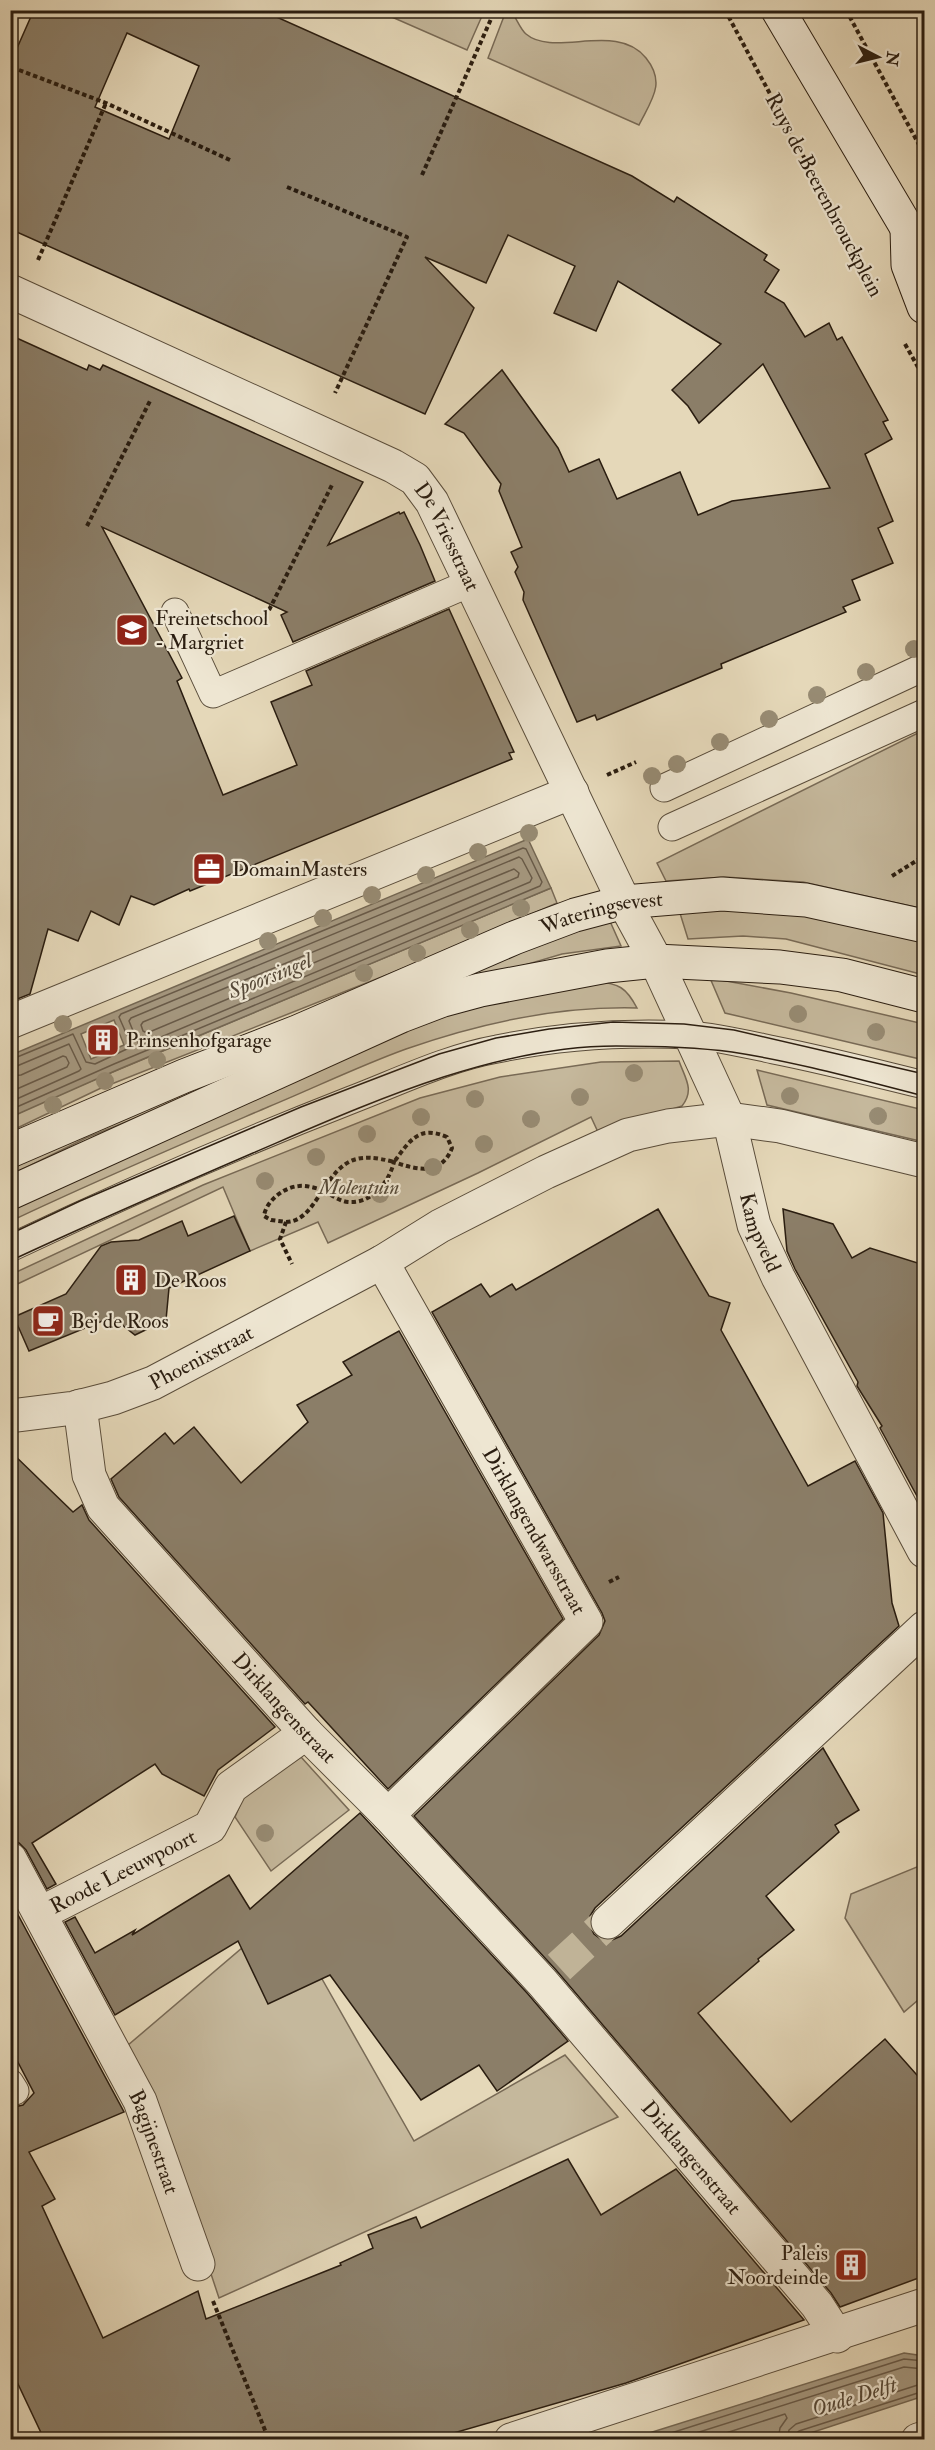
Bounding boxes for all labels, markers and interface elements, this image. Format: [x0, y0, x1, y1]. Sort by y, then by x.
north arrow [848, 27, 908, 87]
text: N [881, 49, 903, 68]
street label: Ruys de Beerenbrouckplein [759, 88, 889, 302]
street label: De Vriesstraat [408, 477, 486, 596]
place label: Freinetschool - Margriet [155, 605, 269, 656]
school or university icon: Freinetschool - Margriet [114, 612, 150, 648]
office icon: DomainMasters [191, 851, 227, 887]
place label: DomainMasters [232, 856, 367, 883]
street label: Wateringsevest [535, 885, 664, 941]
water label: Spoorsingel [223, 946, 318, 1006]
building icon: Prinsenhofgarage [85, 1022, 121, 1058]
place label: Prinsenhofgarage [126, 1027, 272, 1054]
park label: Molentuin [317, 1174, 400, 1201]
street label: Kampveld [733, 1190, 788, 1277]
building icon: De Roos [113, 1262, 149, 1298]
place label: De Roos [154, 1267, 227, 1294]
cafe icon: Bej de Roos [30, 1303, 66, 1339]
place label: Bej de Roos [71, 1308, 169, 1335]
street label: Phoenixstraat [145, 1319, 258, 1396]
street label: Dirklangendwarsstraat [476, 1442, 593, 1619]
street label: Dirklangenstraat [227, 1647, 342, 1769]
street label: Roode Leeuwpoort [45, 1823, 201, 1920]
street label: Bagijnestraat [123, 2085, 186, 2198]
street label: Dirklangenstraat [635, 2095, 748, 2220]
place label: Paleis Noordeinde [727, 2240, 828, 2291]
building icon: Paleis Noordeinde [833, 2247, 869, 2283]
water label: Oude Delft [808, 2370, 902, 2423]

